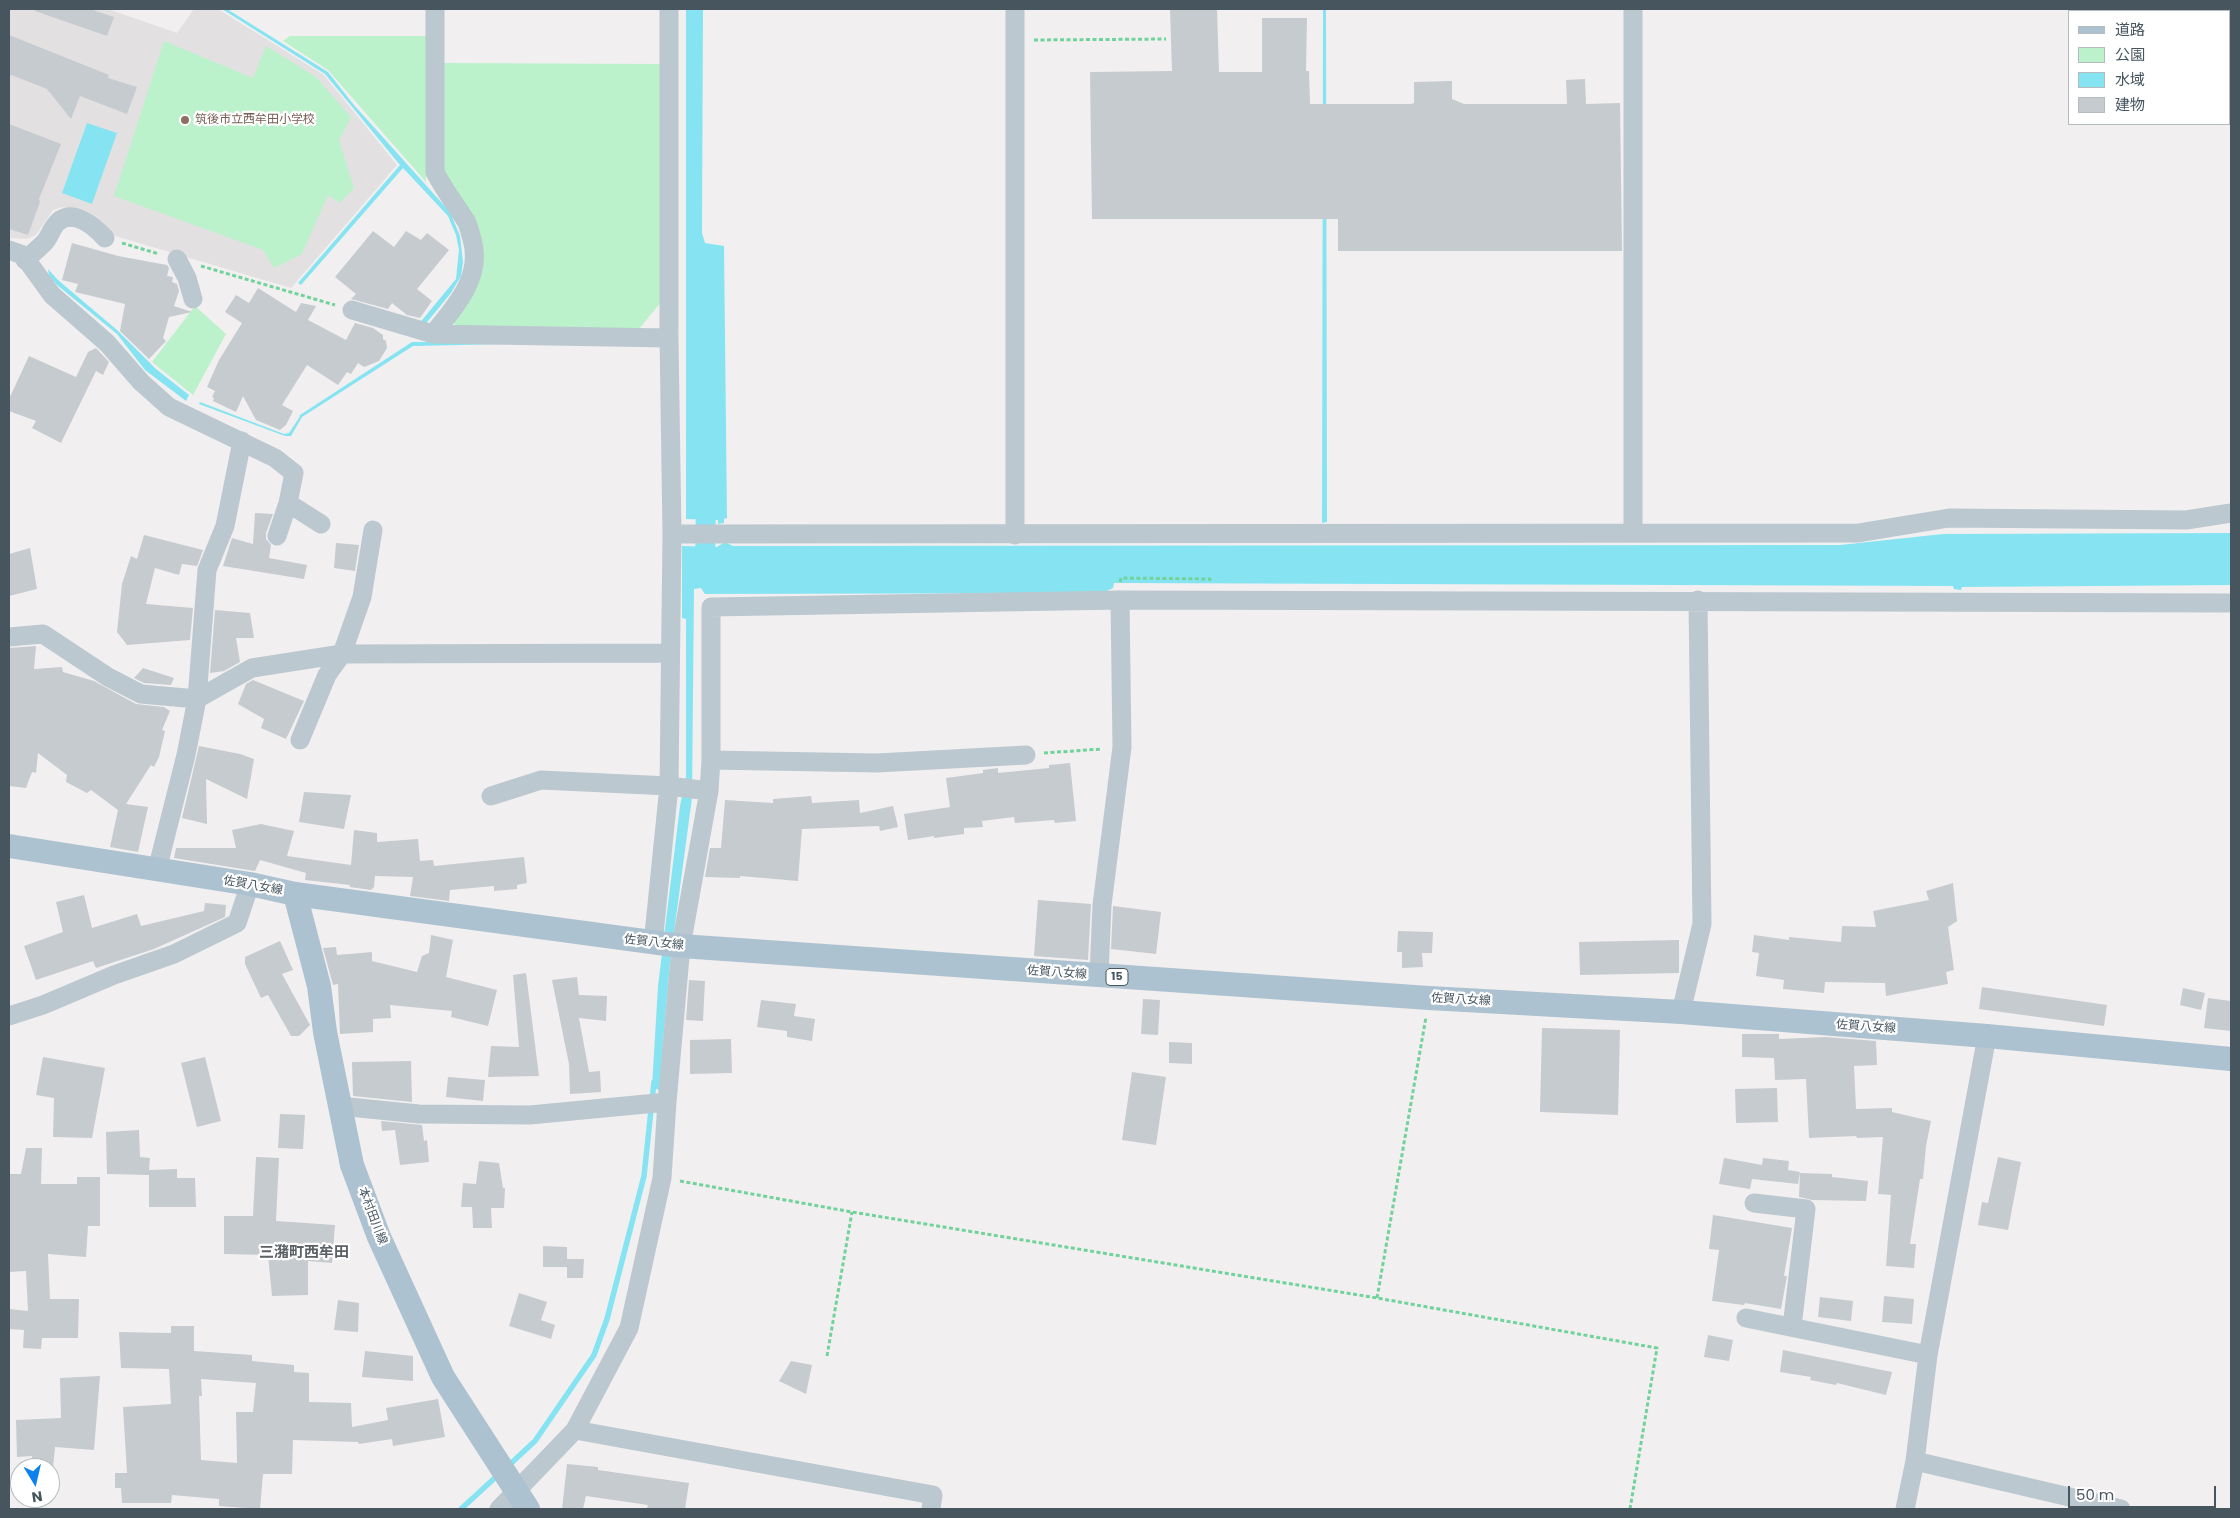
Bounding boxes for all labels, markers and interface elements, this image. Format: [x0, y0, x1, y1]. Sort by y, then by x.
legend [2068, 10, 2230, 125]
text: 道路 [2115, 19, 2145, 40]
text: 公園 [2115, 44, 2145, 65]
text: 水域 [2115, 69, 2145, 90]
text: 建物 [2115, 94, 2145, 115]
place label: 筑後市立西牟田小学校 [195, 113, 315, 127]
marker: 筑後市立西牟田小学校 [179, 114, 191, 126]
street label: 佐賀八女線 [222, 874, 284, 898]
street label: 佐賀八女線 [623, 933, 685, 953]
street label: 佐賀八女線 [1027, 964, 1087, 982]
road number: 15 [1106, 969, 1128, 986]
street label: 佐賀八女線 [1431, 991, 1491, 1009]
street label: 佐賀八女線 [1836, 1018, 1896, 1036]
street label: 本村田川線 [355, 1185, 389, 1247]
district label: 三潴町西牟田 [259, 1244, 349, 1262]
north arrow [10, 1458, 60, 1508]
scale bar [2070, 1476, 2218, 1508]
text: 50 m [2076, 1484, 2114, 1505]
text: N [30, 1486, 44, 1508]

